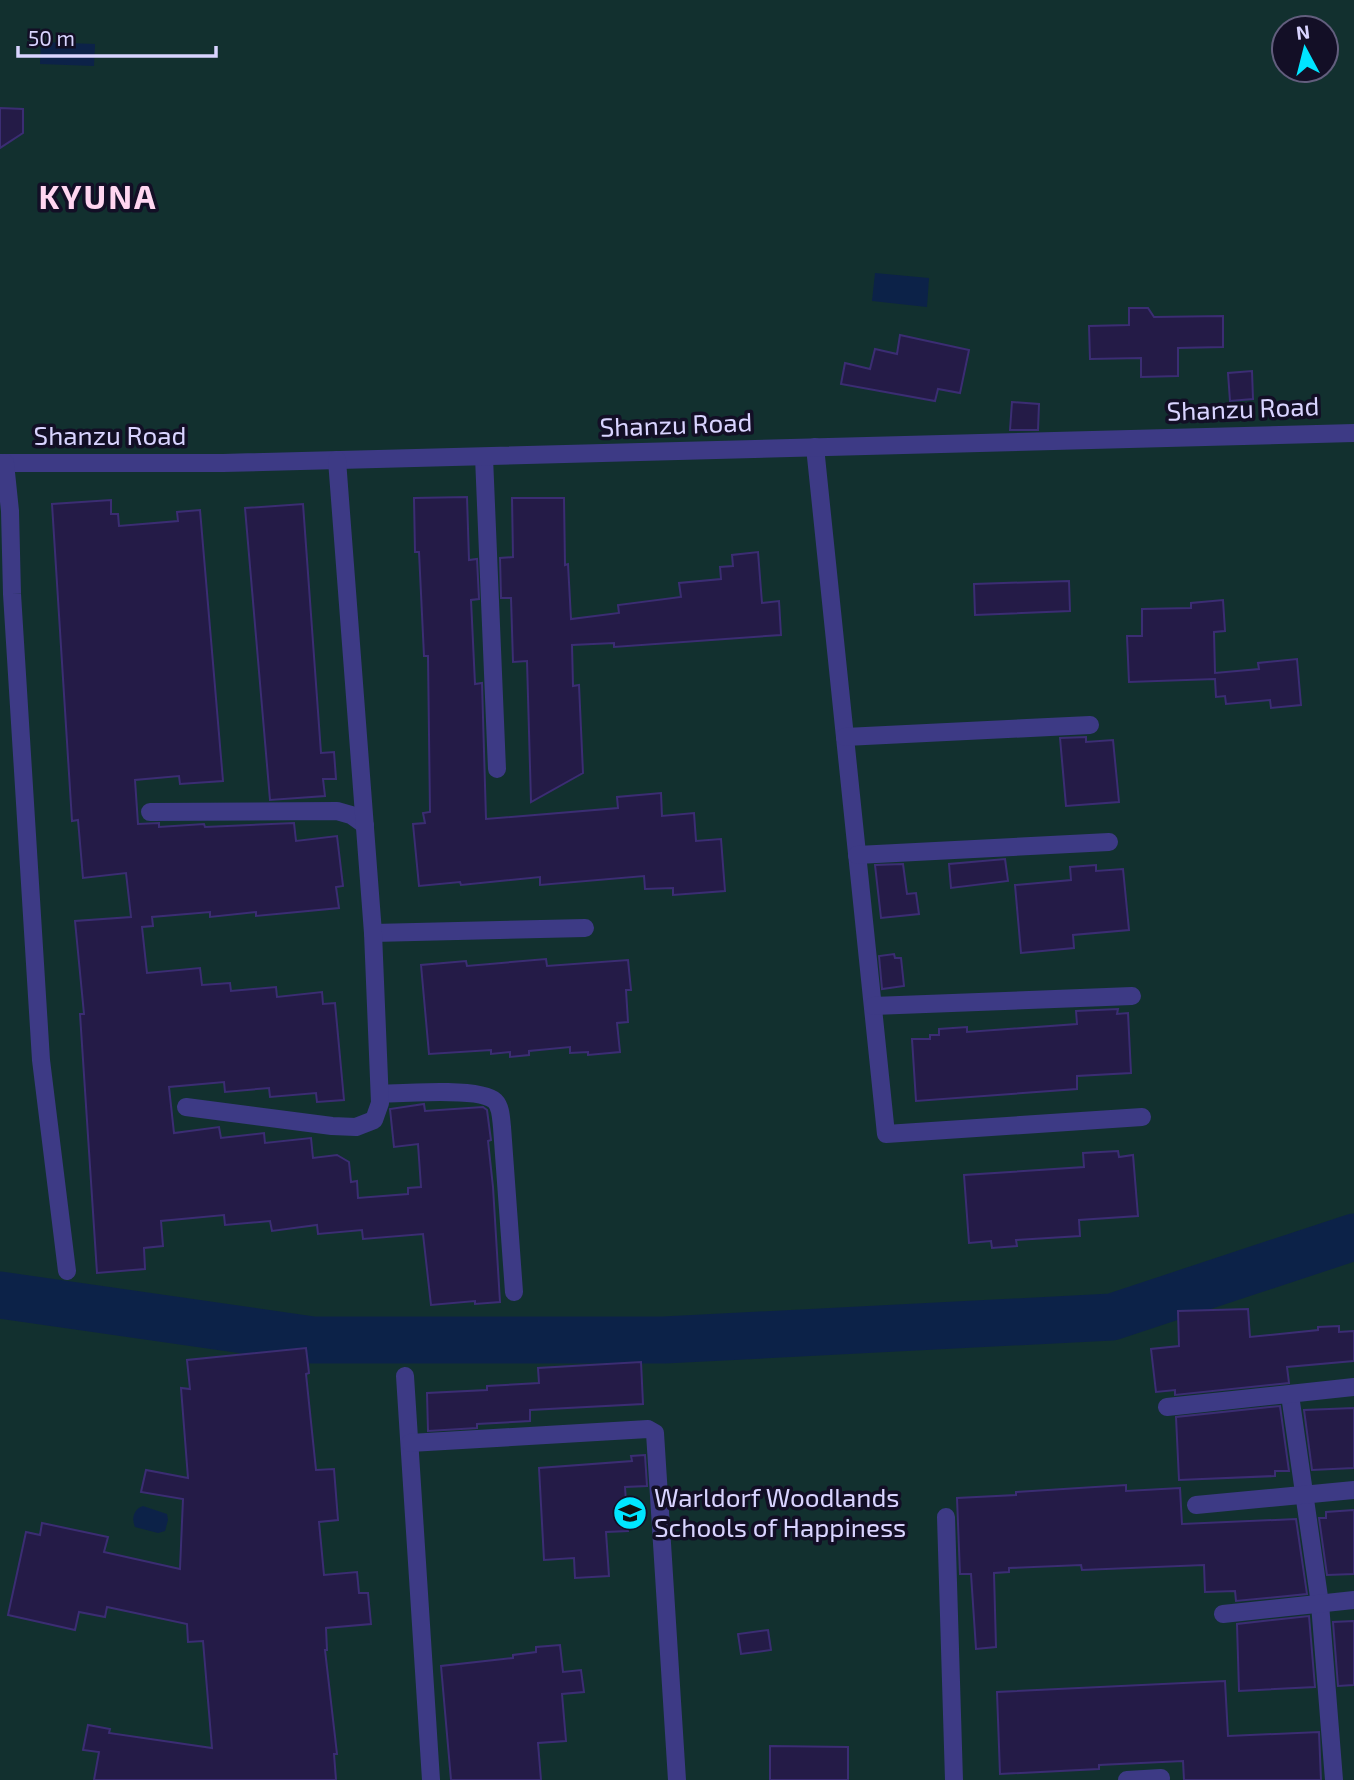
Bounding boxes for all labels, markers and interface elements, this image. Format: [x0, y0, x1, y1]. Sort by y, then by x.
scale bar [18, 14, 215, 58]
north arrow [1270, 14, 1340, 84]
text: N [1295, 19, 1311, 44]
text: 50 m [28, 25, 75, 50]
district label: KYUNA [38, 176, 158, 216]
street label: Shanzu Road [1166, 389, 1320, 426]
street label: Shanzu Road [599, 405, 753, 442]
street label: Shanzu Road [34, 419, 186, 450]
place label: Warldorf Woodlands Schools of Happiness [654, 1481, 906, 1542]
school or university icon: Warldorf Woodlands Schools of Happiness [611, 1494, 649, 1532]

